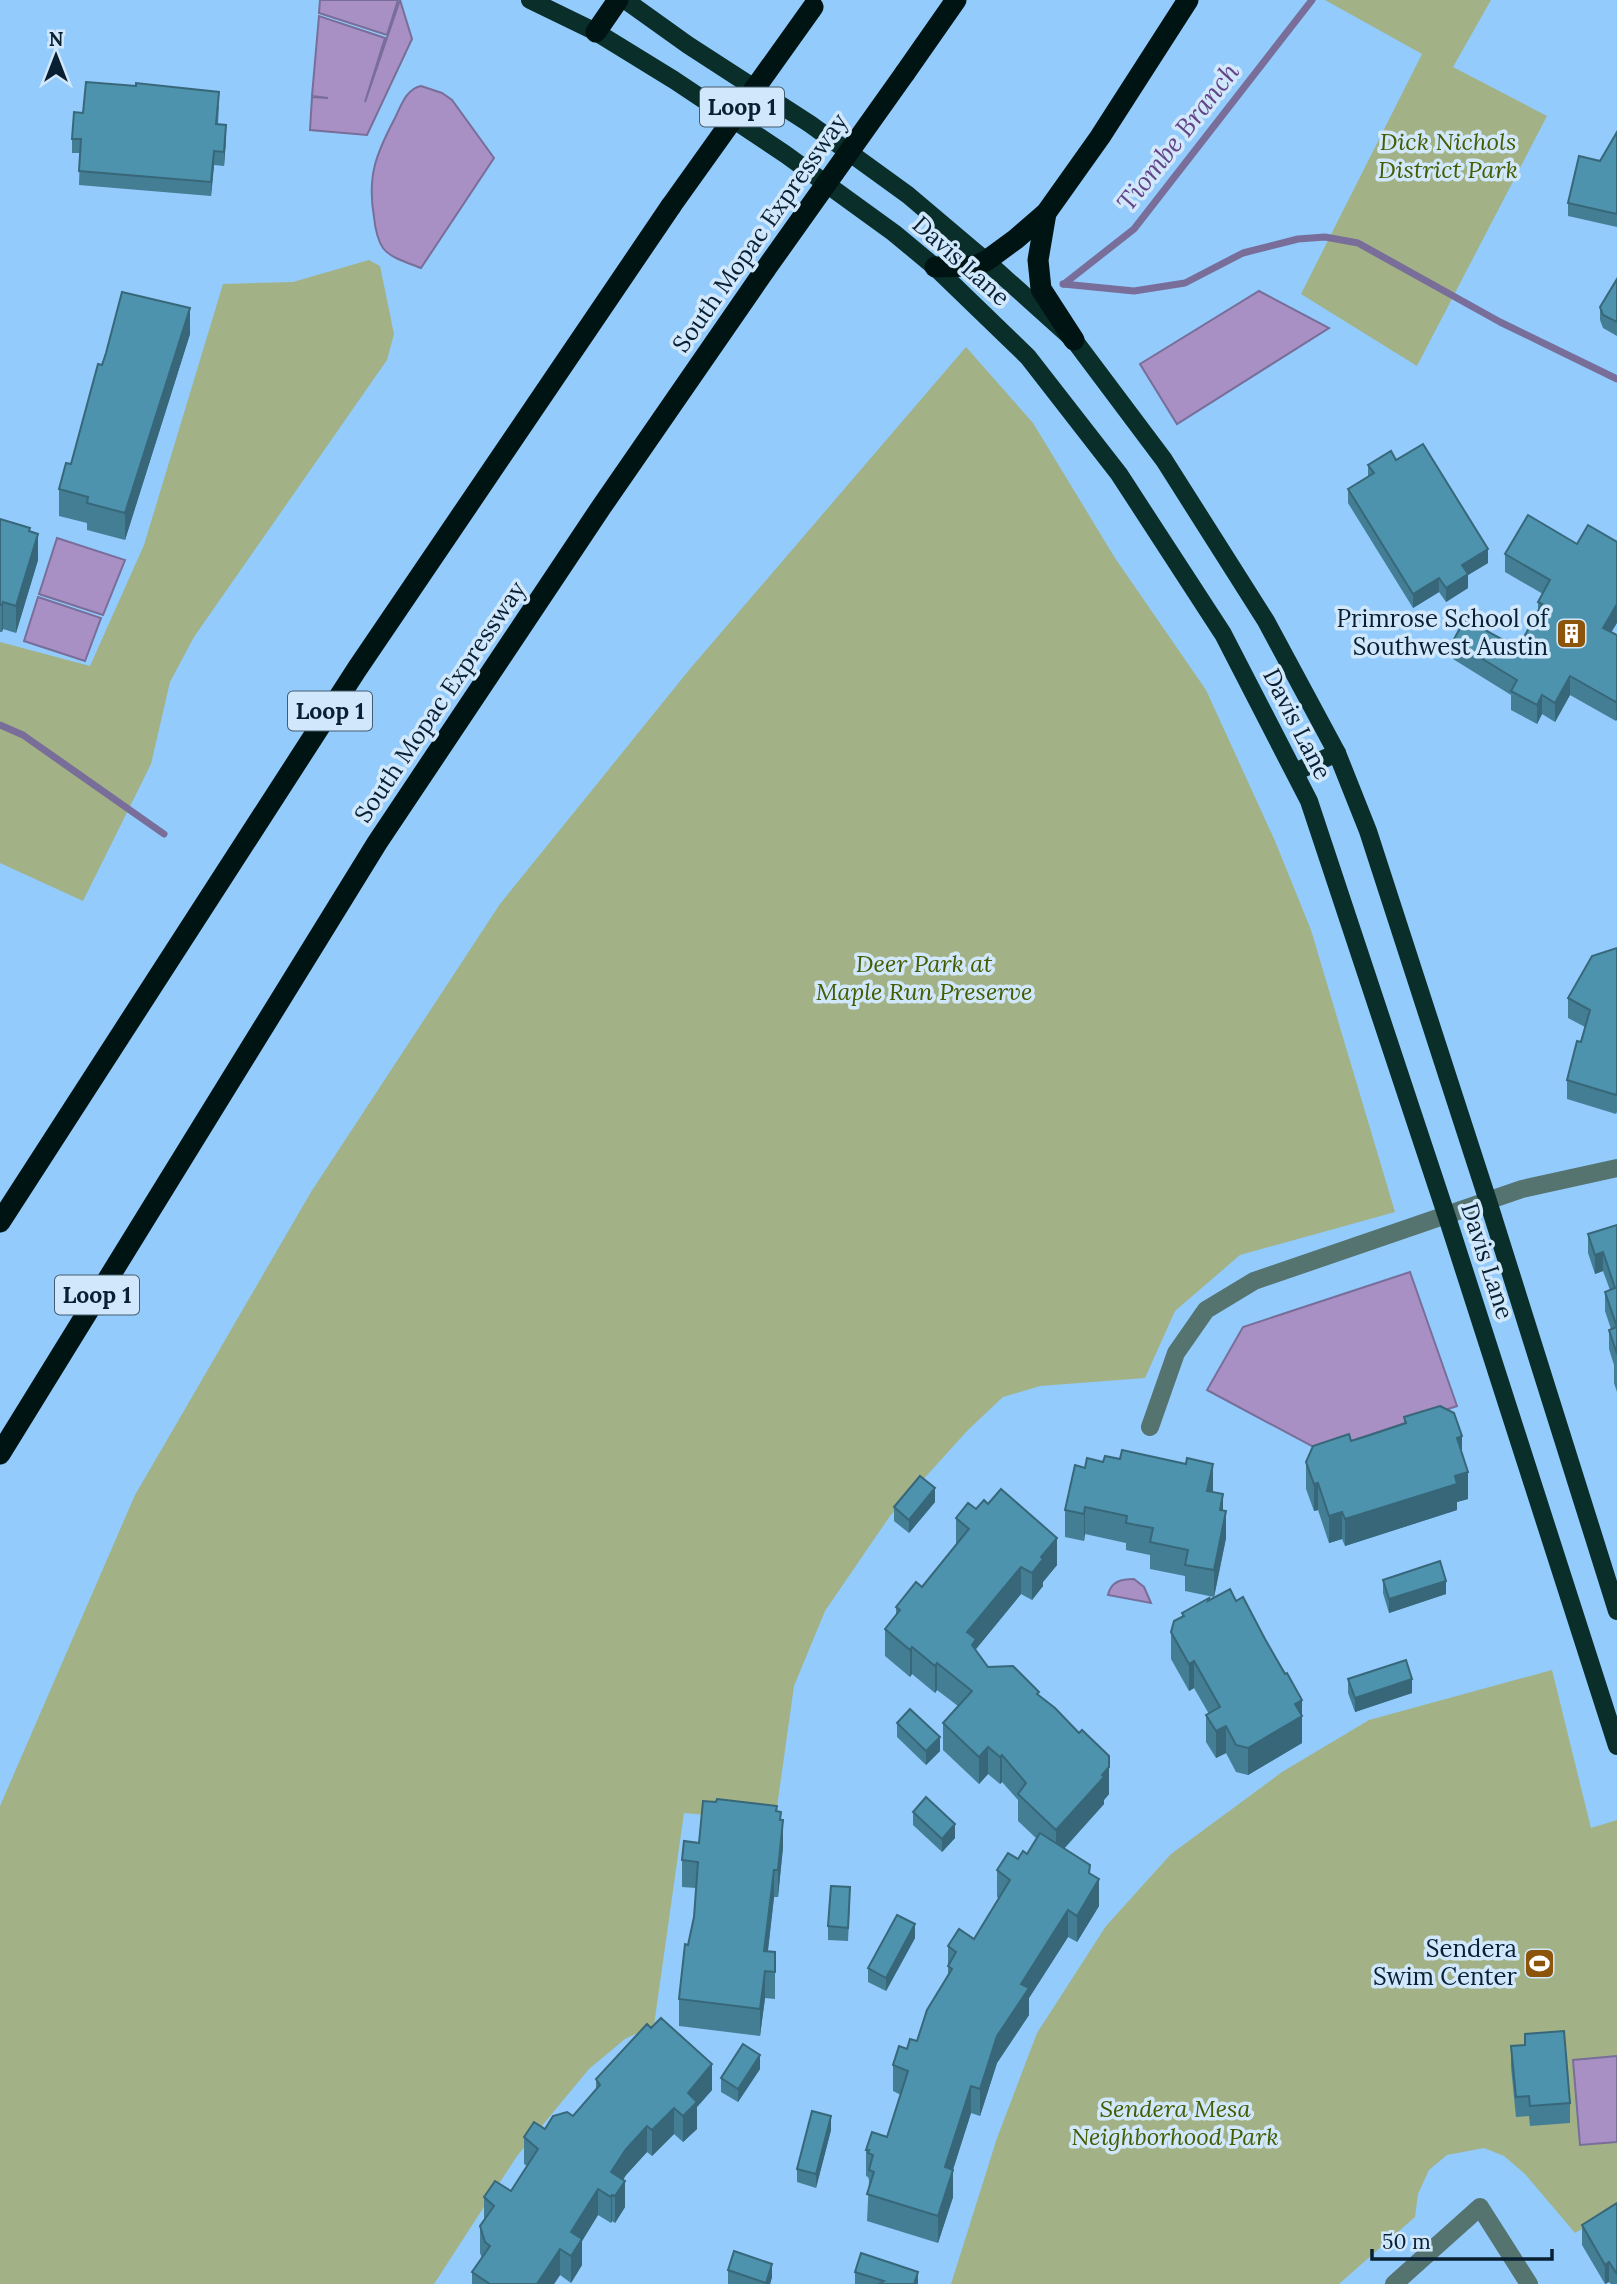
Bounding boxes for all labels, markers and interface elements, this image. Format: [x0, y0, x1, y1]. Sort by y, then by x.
north arrow [21, 21, 91, 91]
text: N [49, 27, 64, 51]
water label: Tiombe Branch [1109, 56, 1246, 218]
road number: Loop 1 [700, 88, 784, 127]
street label: South Mopac Expressway [665, 107, 854, 358]
park label: Dick Nichols District Park [1378, 126, 1518, 185]
street label: Davis Lane [906, 209, 1016, 312]
street label: South Mopac Expressway [347, 575, 532, 828]
place label: Primrose School of Southwest Austin [1336, 603, 1550, 662]
building icon: Primrose School of Southwest Austin [1554, 616, 1588, 650]
street label: Davis Lane [1256, 663, 1339, 784]
road number: Loop 1 [288, 692, 372, 730]
park label: Deer Park at Maple Run Preserve [816, 948, 1032, 1007]
street label: Davis Lane [1454, 1199, 1521, 1323]
road number: Loop 1 [55, 1276, 139, 1314]
place label: Sendera Swim Center [1373, 1933, 1518, 1992]
sports icon: Sendera Swim Center [1523, 1946, 1557, 1980]
park label: Sendera Mesa Neighborhood Park [1071, 2093, 1279, 2152]
scale bar [1372, 2218, 1552, 2262]
text: 50 m [1382, 2228, 1431, 2255]

